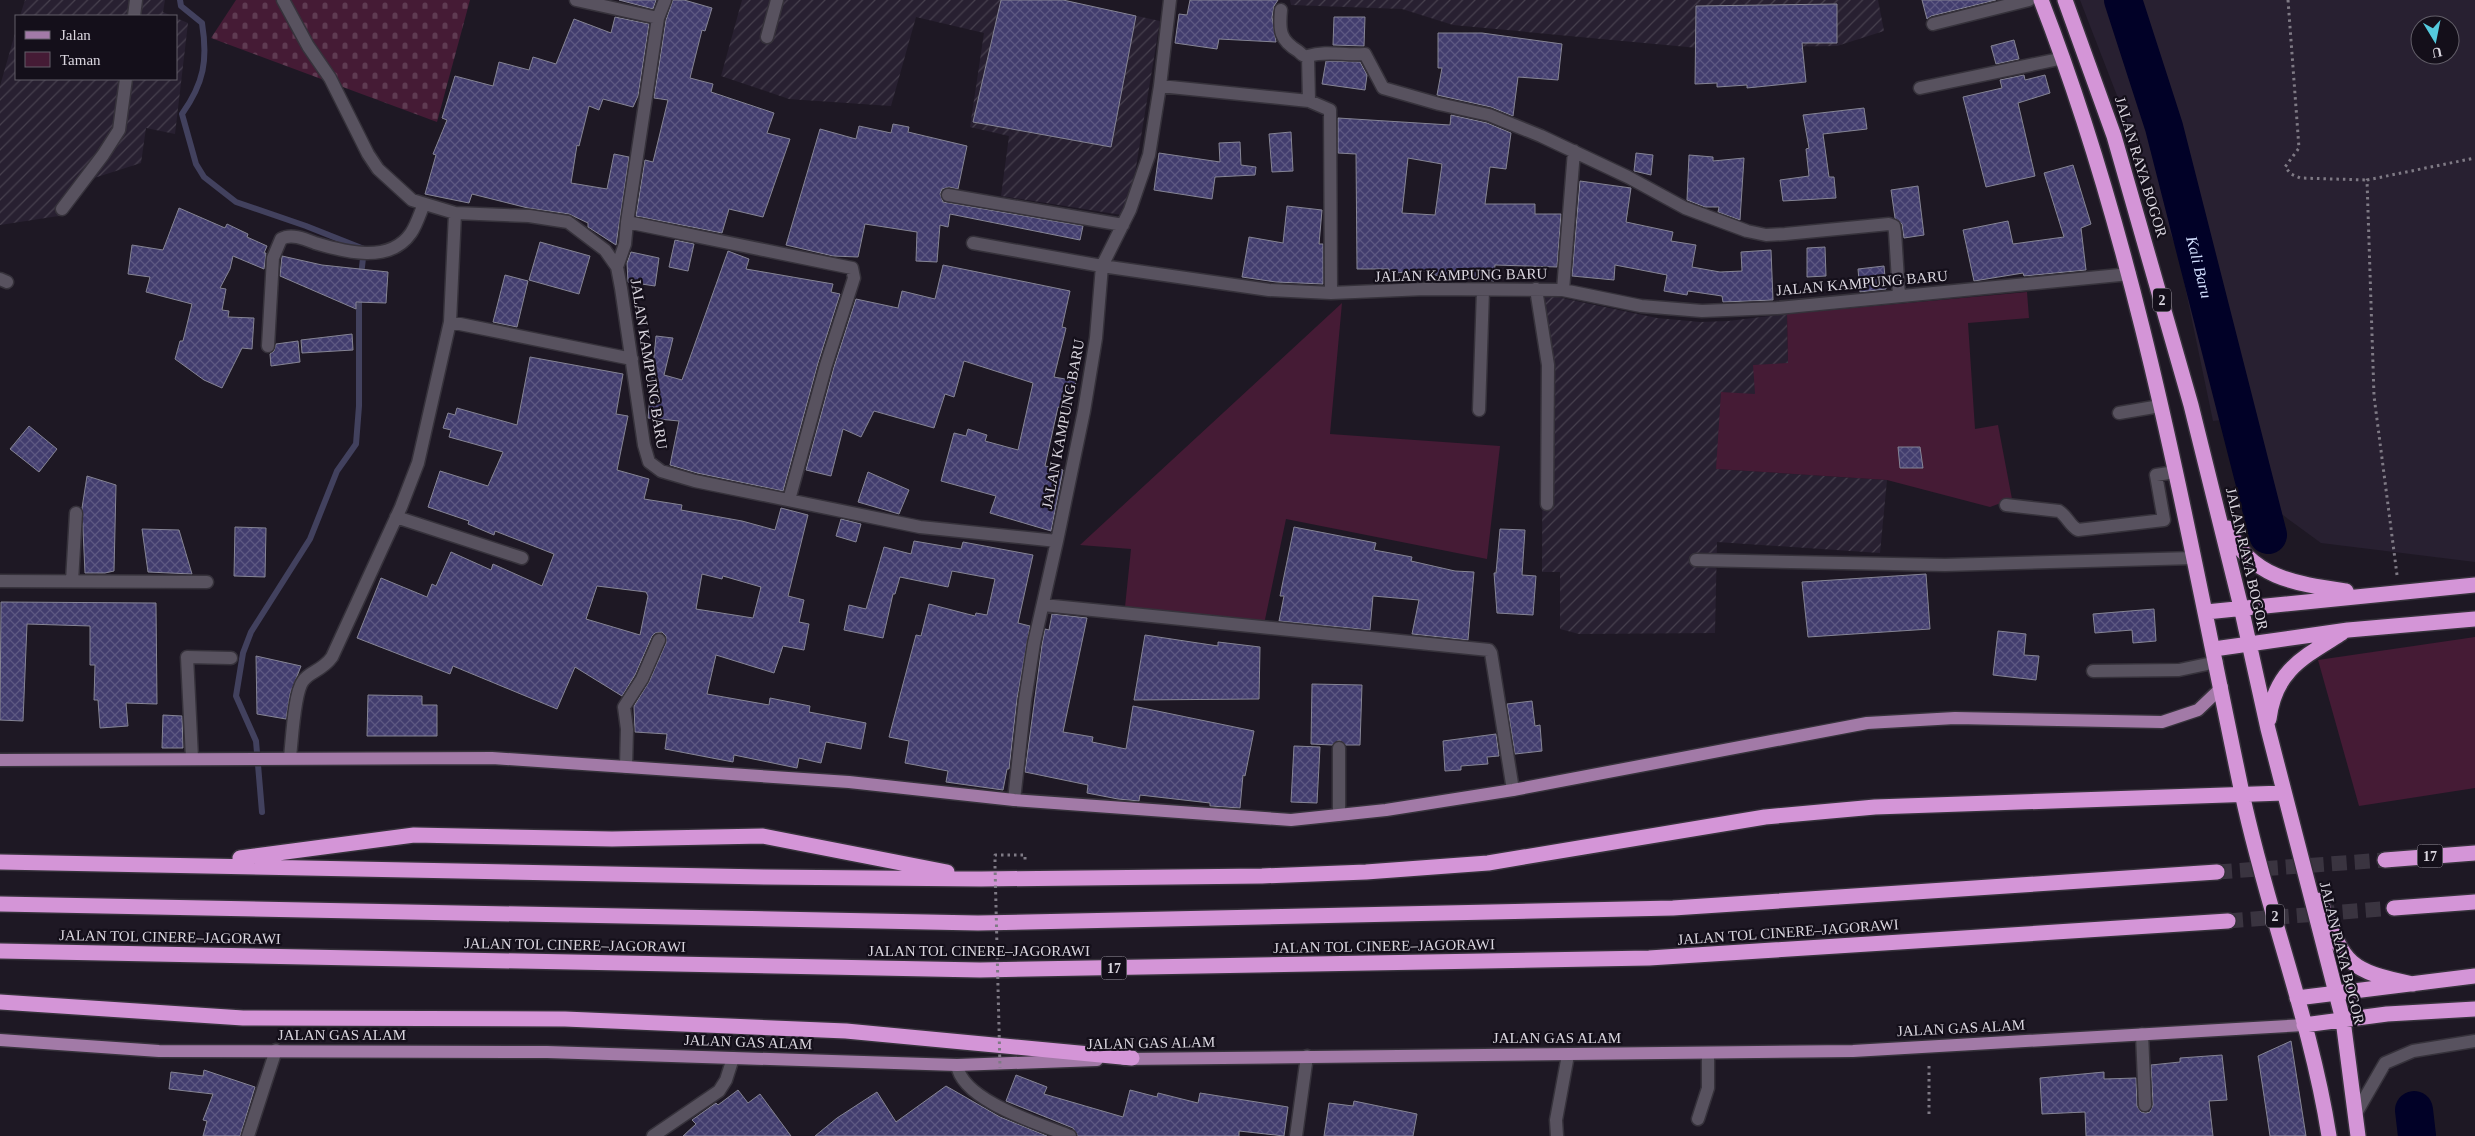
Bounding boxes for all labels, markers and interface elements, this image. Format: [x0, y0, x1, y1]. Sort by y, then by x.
legend [15, 15, 178, 80]
north arrow [2410, 15, 2460, 65]
text: Jalan [60, 27, 91, 43]
text: U [2431, 44, 2443, 61]
text: Taman [60, 52, 101, 68]
street label: JALAN RAYA BOGOR [2112, 95, 2170, 239]
water label: Kali Baru [2183, 233, 2216, 300]
street label: JALAN KAMPUNG BARU [1375, 265, 1548, 285]
street label: JALAN KAMPUNG BARU [1775, 267, 1949, 298]
street label: JALAN KAMPUNG BARU [628, 278, 670, 451]
road number: 2 [2153, 288, 2171, 312]
street label: JALAN KAMPUNG BARU [1039, 338, 1087, 510]
street label: JALAN RAYA BOGOR [2223, 486, 2271, 632]
road number: 17 [2418, 844, 2442, 868]
street label: JALAN RAYA BOGOR [2317, 880, 2367, 1026]
road number: 2 [2266, 904, 2284, 928]
street label: JALAN TOL CINERE–JAGORAWI [1677, 916, 1899, 948]
street label: JALAN TOL CINERE–JAGORAWI [59, 927, 281, 947]
street label: JALAN TOL CINERE–JAGORAWI [464, 935, 686, 955]
street label: JALAN TOL CINERE–JAGORAWI [1273, 936, 1495, 956]
street label: JALAN TOL CINERE–JAGORAWI [868, 943, 1090, 959]
road number: 17 [1102, 956, 1126, 980]
street label: JALAN GAS ALAM [1896, 1017, 2026, 1039]
street label: JALAN GAS ALAM [278, 1027, 406, 1043]
street label: JALAN GAS ALAM [1493, 1030, 1621, 1046]
street label: JALAN GAS ALAM [684, 1032, 812, 1052]
street label: JALAN GAS ALAM [1087, 1034, 1215, 1052]

